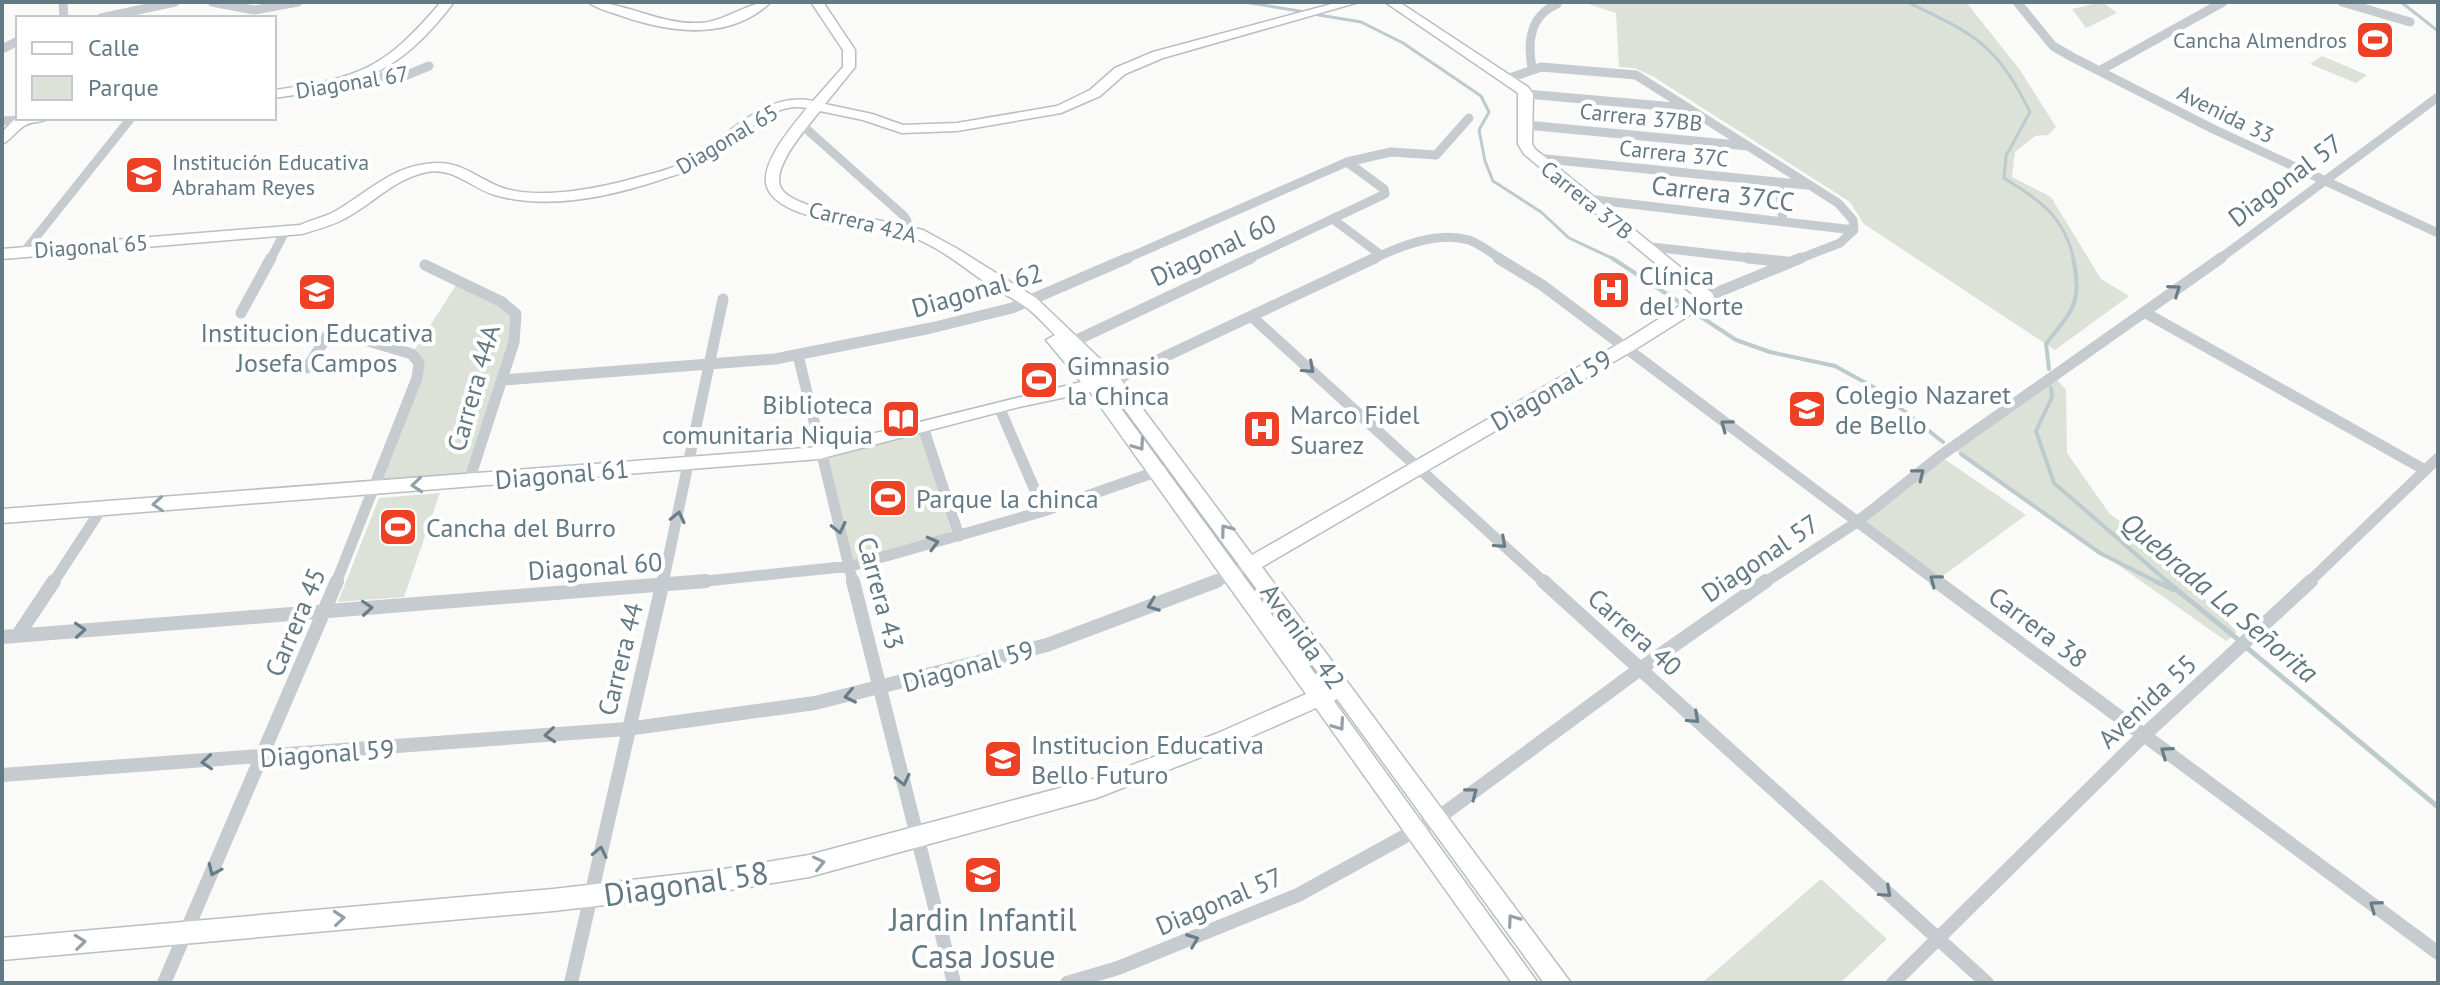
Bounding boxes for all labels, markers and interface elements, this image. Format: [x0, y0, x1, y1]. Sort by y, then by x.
legend [16, 16, 276, 120]
sports icon: Cancha Almendros [2354, 19, 2396, 61]
place label: Cancha Almendros [2173, 26, 2347, 54]
text: Calle [88, 32, 139, 63]
street label: Diagonal 67 [293, 59, 411, 105]
text: Parque [88, 72, 159, 103]
street label: Avenida 33 [2173, 79, 2279, 149]
street label: Carrera 37BB [1578, 97, 1704, 137]
street label: Diagonal 65 [671, 98, 783, 180]
street label: Diagonal 57 [2221, 126, 2349, 234]
street label: Carrera 37C [1618, 133, 1730, 173]
place label: Institución Educativa Abraham Reyes [172, 148, 369, 201]
school or university icon: Institución Educativa Abraham Reyes [123, 154, 165, 196]
street label: Carrera 37B [1535, 154, 1639, 246]
street label: Carrera 37CC [1650, 168, 1796, 218]
street label: Carrera 42A [806, 195, 920, 249]
street label: Diagonal 60 [1145, 207, 1281, 293]
street label: Diagonal 65 [33, 228, 149, 264]
street label: Diagonal 62 [908, 256, 1046, 324]
place label: Clínica del Norte [1639, 259, 1744, 322]
hospital icon: Clínica del Norte [1590, 269, 1632, 311]
school or university icon: Institucion Educativa Josefa Campos [296, 271, 338, 313]
one-way arrow [2167, 285, 2181, 300]
place label: Institucion Educativa Josefa Campos [201, 316, 433, 379]
street label: Carrera 44A [439, 321, 507, 455]
street label: Diagonal 59 [1484, 342, 1618, 438]
place label: Gimnasio la Chinca [1067, 349, 1170, 412]
sports icon: Gimnasio la Chinca [1018, 359, 1060, 401]
one-way arrow [1299, 359, 1314, 373]
place label: Colegio Nazaret de Bello [1835, 378, 2011, 441]
place label: Biblioteca comunitaria Niquia [662, 388, 873, 451]
school or university icon: Colegio Nazaret de Bello [1786, 388, 1828, 430]
library icon: Biblioteca comunitaria Niquia [880, 398, 922, 440]
place label: Marco Fidel Suarez [1290, 398, 1420, 461]
hospital icon: Marco Fidel Suarez [1241, 408, 1283, 450]
one-way arrow [1721, 420, 1735, 435]
one-way arrow [1129, 437, 1144, 451]
street label: Diagonal 61 [493, 452, 631, 496]
one-way arrow [1910, 469, 1925, 483]
one-way arrow [410, 477, 423, 494]
sports icon: Parque la chinca [867, 477, 909, 519]
place label: Parque la chinca [916, 482, 1099, 515]
one-way arrow [151, 495, 164, 512]
water label: Quebrada La Señorita [2114, 504, 2327, 691]
sports icon: Cancha del Burro [377, 506, 419, 548]
street label: Diagonal 57 [1695, 507, 1825, 609]
place label: Cancha del Burro [426, 511, 616, 544]
one-way arrow [669, 511, 686, 525]
one-way arrow [830, 521, 847, 534]
one-way arrow [1221, 524, 1236, 539]
street label: Carrera 43 [850, 533, 912, 653]
one-way arrow [1492, 533, 1507, 548]
one-way arrow [925, 536, 939, 553]
street label: Diagonal 60 [527, 545, 663, 587]
street label: Carrera 45 [257, 563, 333, 681]
one-way arrow [1929, 575, 1944, 590]
street label: Avenida 42 [1253, 576, 1353, 696]
street label: Carrera 38 [1982, 579, 2094, 675]
street label: Carrera 40 [1581, 581, 1689, 683]
one-way arrow [1147, 596, 1161, 612]
street label: Carrera 44 [590, 599, 650, 719]
one-way arrow [361, 600, 374, 617]
one-way arrow [74, 622, 87, 639]
street label: Diagonal 59 [899, 633, 1037, 699]
street label: Avenida 55 [2091, 647, 2203, 755]
one-way arrow [844, 687, 858, 704]
one-way arrow [1685, 708, 1699, 723]
one-way arrow [1329, 716, 1344, 731]
one-way arrow [543, 726, 556, 743]
place label: Institucion Educativa Bello Futuro [1031, 728, 1264, 791]
street label: Diagonal 59 [259, 732, 395, 774]
school or university icon: Institucion Educativa Bello Futuro [982, 738, 1024, 780]
one-way arrow [2160, 748, 2174, 762]
one-way arrow [200, 753, 213, 770]
one-way arrow [893, 773, 910, 786]
one-way arrow [1463, 789, 1478, 803]
one-way arrow [591, 846, 608, 860]
street label: Diagonal 58 [601, 851, 771, 915]
school or university icon: Jardin Infantil Casa Josue [962, 854, 1004, 896]
one-way arrow [812, 855, 826, 872]
street label: Diagonal 57 [1151, 859, 1287, 943]
one-way arrow [208, 861, 224, 876]
one-way arrow [1877, 883, 1892, 897]
place label: Jardin Infantil Casa Josue [887, 898, 1077, 977]
one-way arrow [2369, 902, 2384, 916]
one-way arrow [333, 910, 346, 927]
one-way arrow [1508, 914, 1523, 929]
one-way arrow [74, 933, 87, 950]
one-way arrow [1185, 933, 1199, 949]

